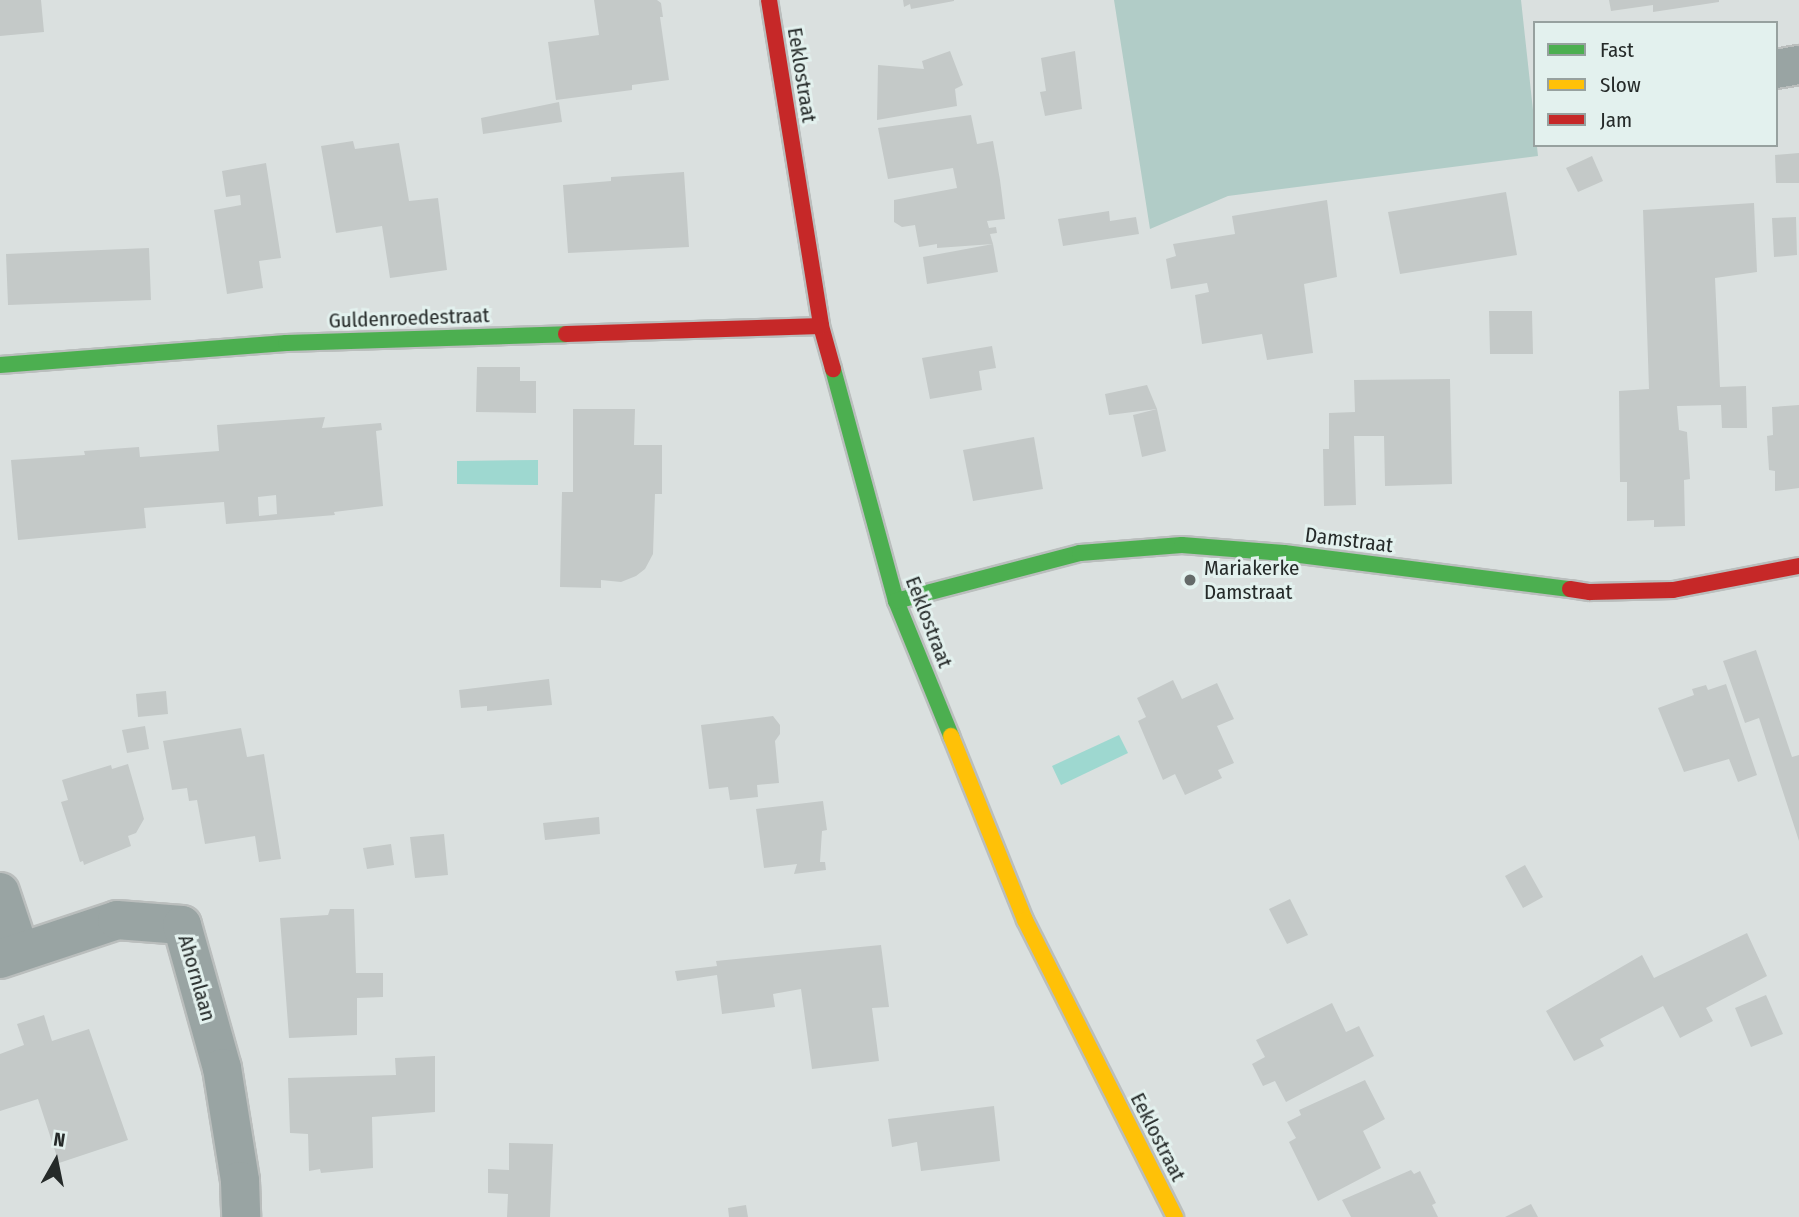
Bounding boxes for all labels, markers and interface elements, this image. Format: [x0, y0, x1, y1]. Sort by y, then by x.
legend [1533, 21, 1778, 147]
street label: Eeklostraat [782, 26, 822, 124]
text: Fast [1600, 37, 1634, 63]
text: Slow [1600, 72, 1641, 98]
text: Jam [1600, 107, 1632, 133]
street label: Guldenroedestraat [328, 303, 490, 333]
street label: Damstraat [1304, 522, 1394, 558]
place label: Mariakerke Damstraat [1204, 555, 1299, 605]
marker: Mariakerke Damstraat [1182, 572, 1198, 588]
street label: Eeklostraat [900, 573, 958, 671]
street label: Ahornlaan [173, 932, 221, 1024]
street label: Eeklostraat [1125, 1089, 1191, 1185]
north arrow [21, 1126, 91, 1196]
text: N [52, 1128, 67, 1152]

